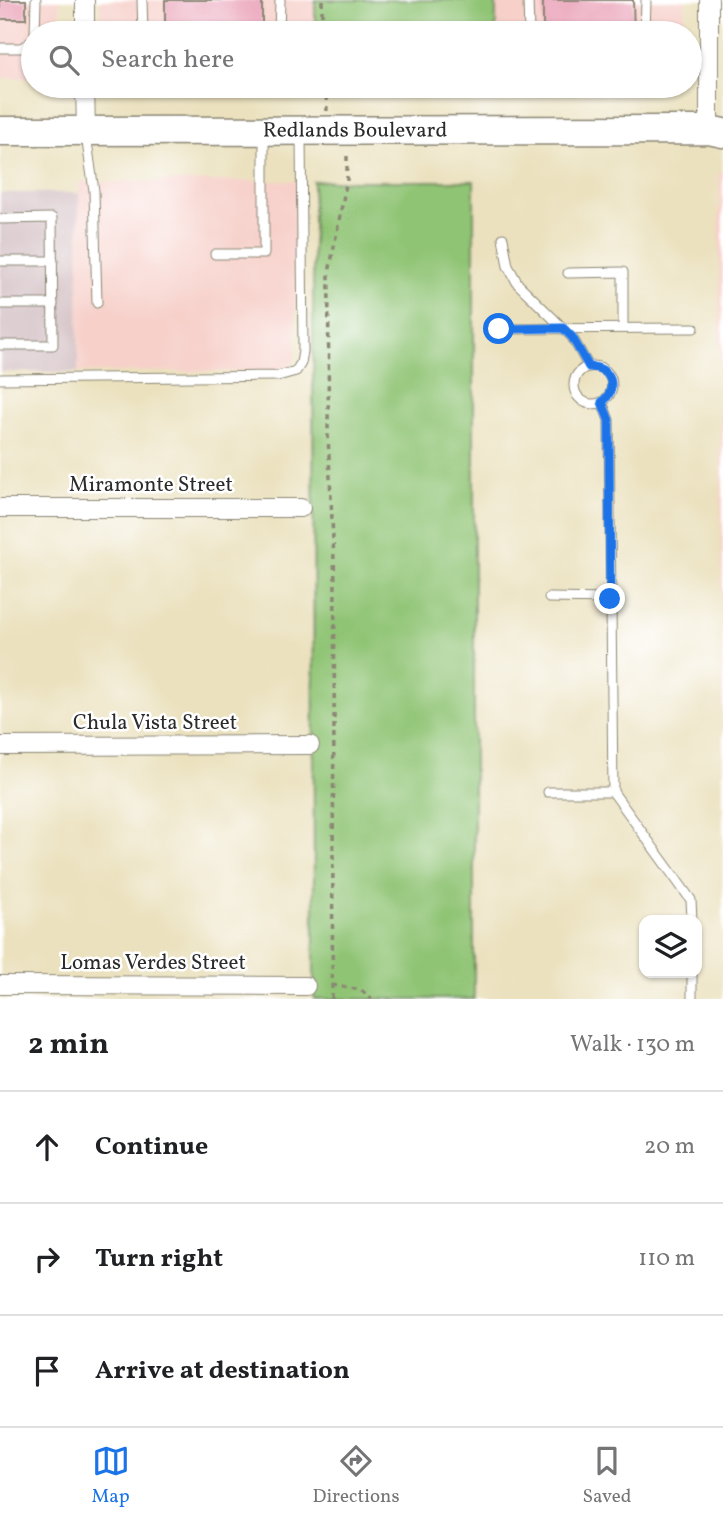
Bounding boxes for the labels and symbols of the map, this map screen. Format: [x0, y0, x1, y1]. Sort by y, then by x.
street label: Redlands Boulevard [263, 116, 447, 145]
route start [483, 313, 514, 344]
street label: Miramonte Street [69, 471, 233, 500]
route end [594, 583, 625, 614]
street label: Chula Vista Street [73, 709, 237, 738]
street label: Lomas Verdes Street [60, 949, 246, 978]

